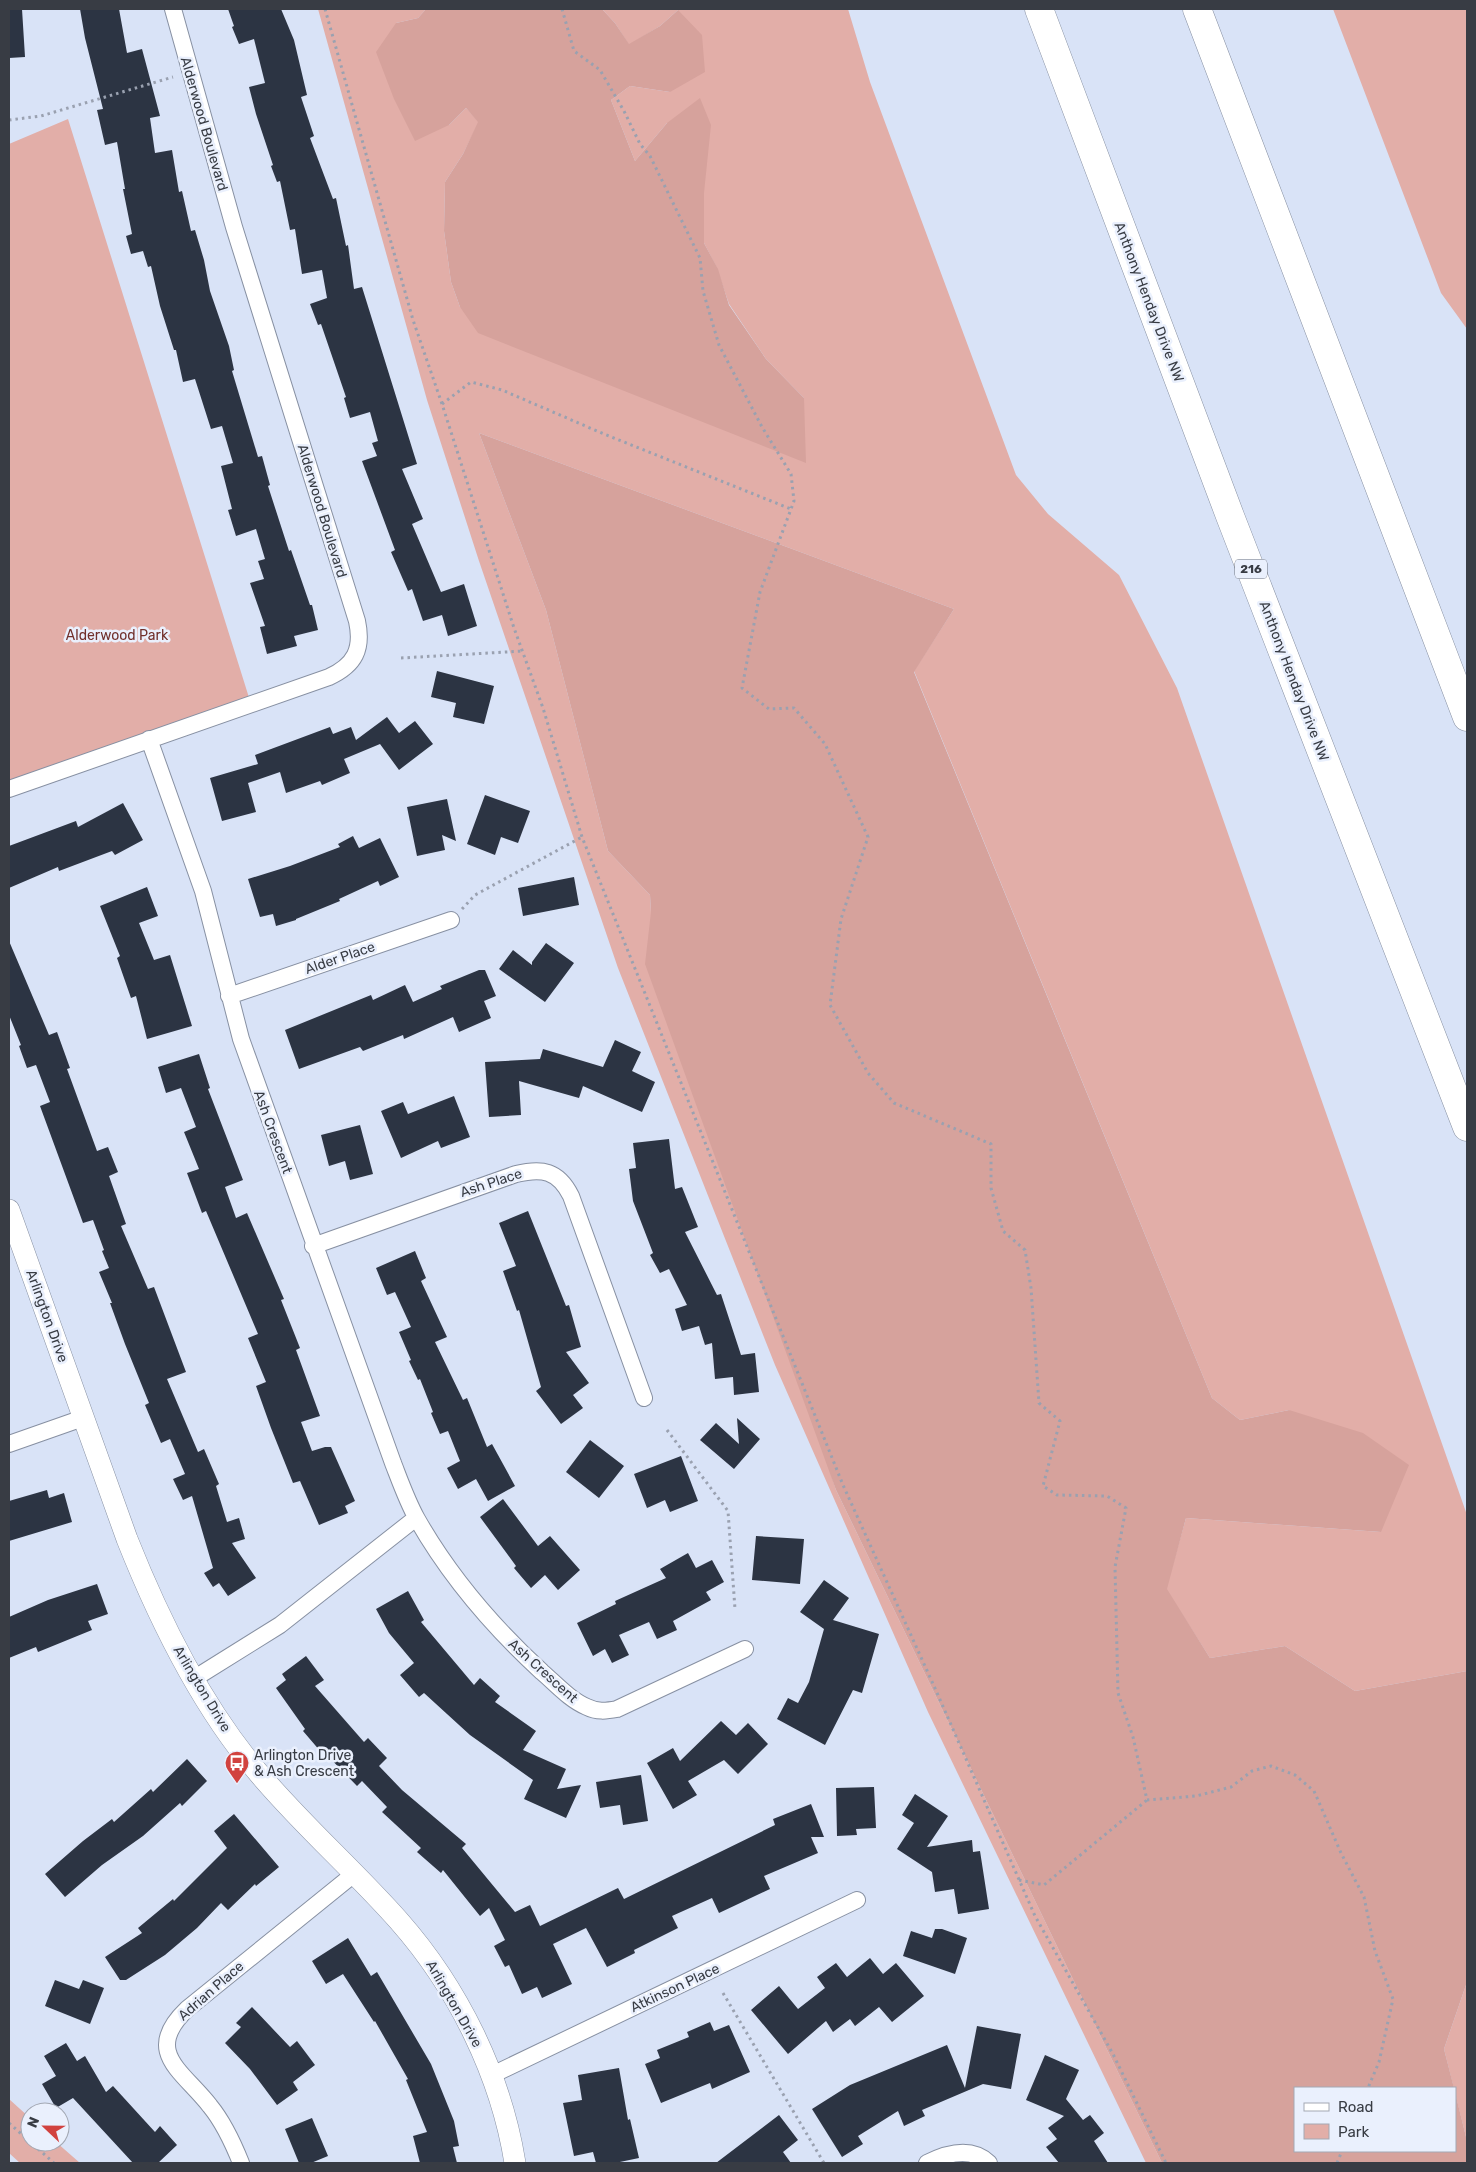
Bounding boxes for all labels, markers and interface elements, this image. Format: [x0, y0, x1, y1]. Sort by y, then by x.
street label: Alderwood Boulevard [177, 55, 231, 193]
street label: Anthony Henday Drive NW [1111, 220, 1187, 384]
street label: Alderwood Boulevard [294, 442, 350, 580]
road number: 216 [1235, 560, 1267, 578]
street label: Anthony Henday Drive NW [1256, 599, 1332, 763]
park label: Alderwood Park [66, 627, 169, 644]
street label: Alder Place [303, 938, 377, 978]
street label: Ash Crescent [250, 1088, 296, 1176]
street label: Ash Place [458, 1165, 524, 1201]
street label: Arlington Drive [22, 1267, 72, 1365]
street label: Ash Crescent [505, 1635, 582, 1707]
street label: Arlington Drive [170, 1643, 234, 1735]
place label: Arlington Drive & Ash Crescent [254, 1747, 355, 1780]
bus stop icon: Arlington Drive & Ash Crescent [224, 1750, 250, 1784]
street label: Adrian Place [175, 1958, 248, 2024]
street label: Arlington Drive [422, 1958, 486, 2051]
street label: Atkinson Place [628, 1960, 722, 2016]
legend [1294, 2087, 1456, 2152]
text: Road [1338, 2098, 1374, 2116]
north arrow [20, 2102, 70, 2152]
text: N [24, 2114, 43, 2130]
text: Park [1338, 2123, 1369, 2141]

